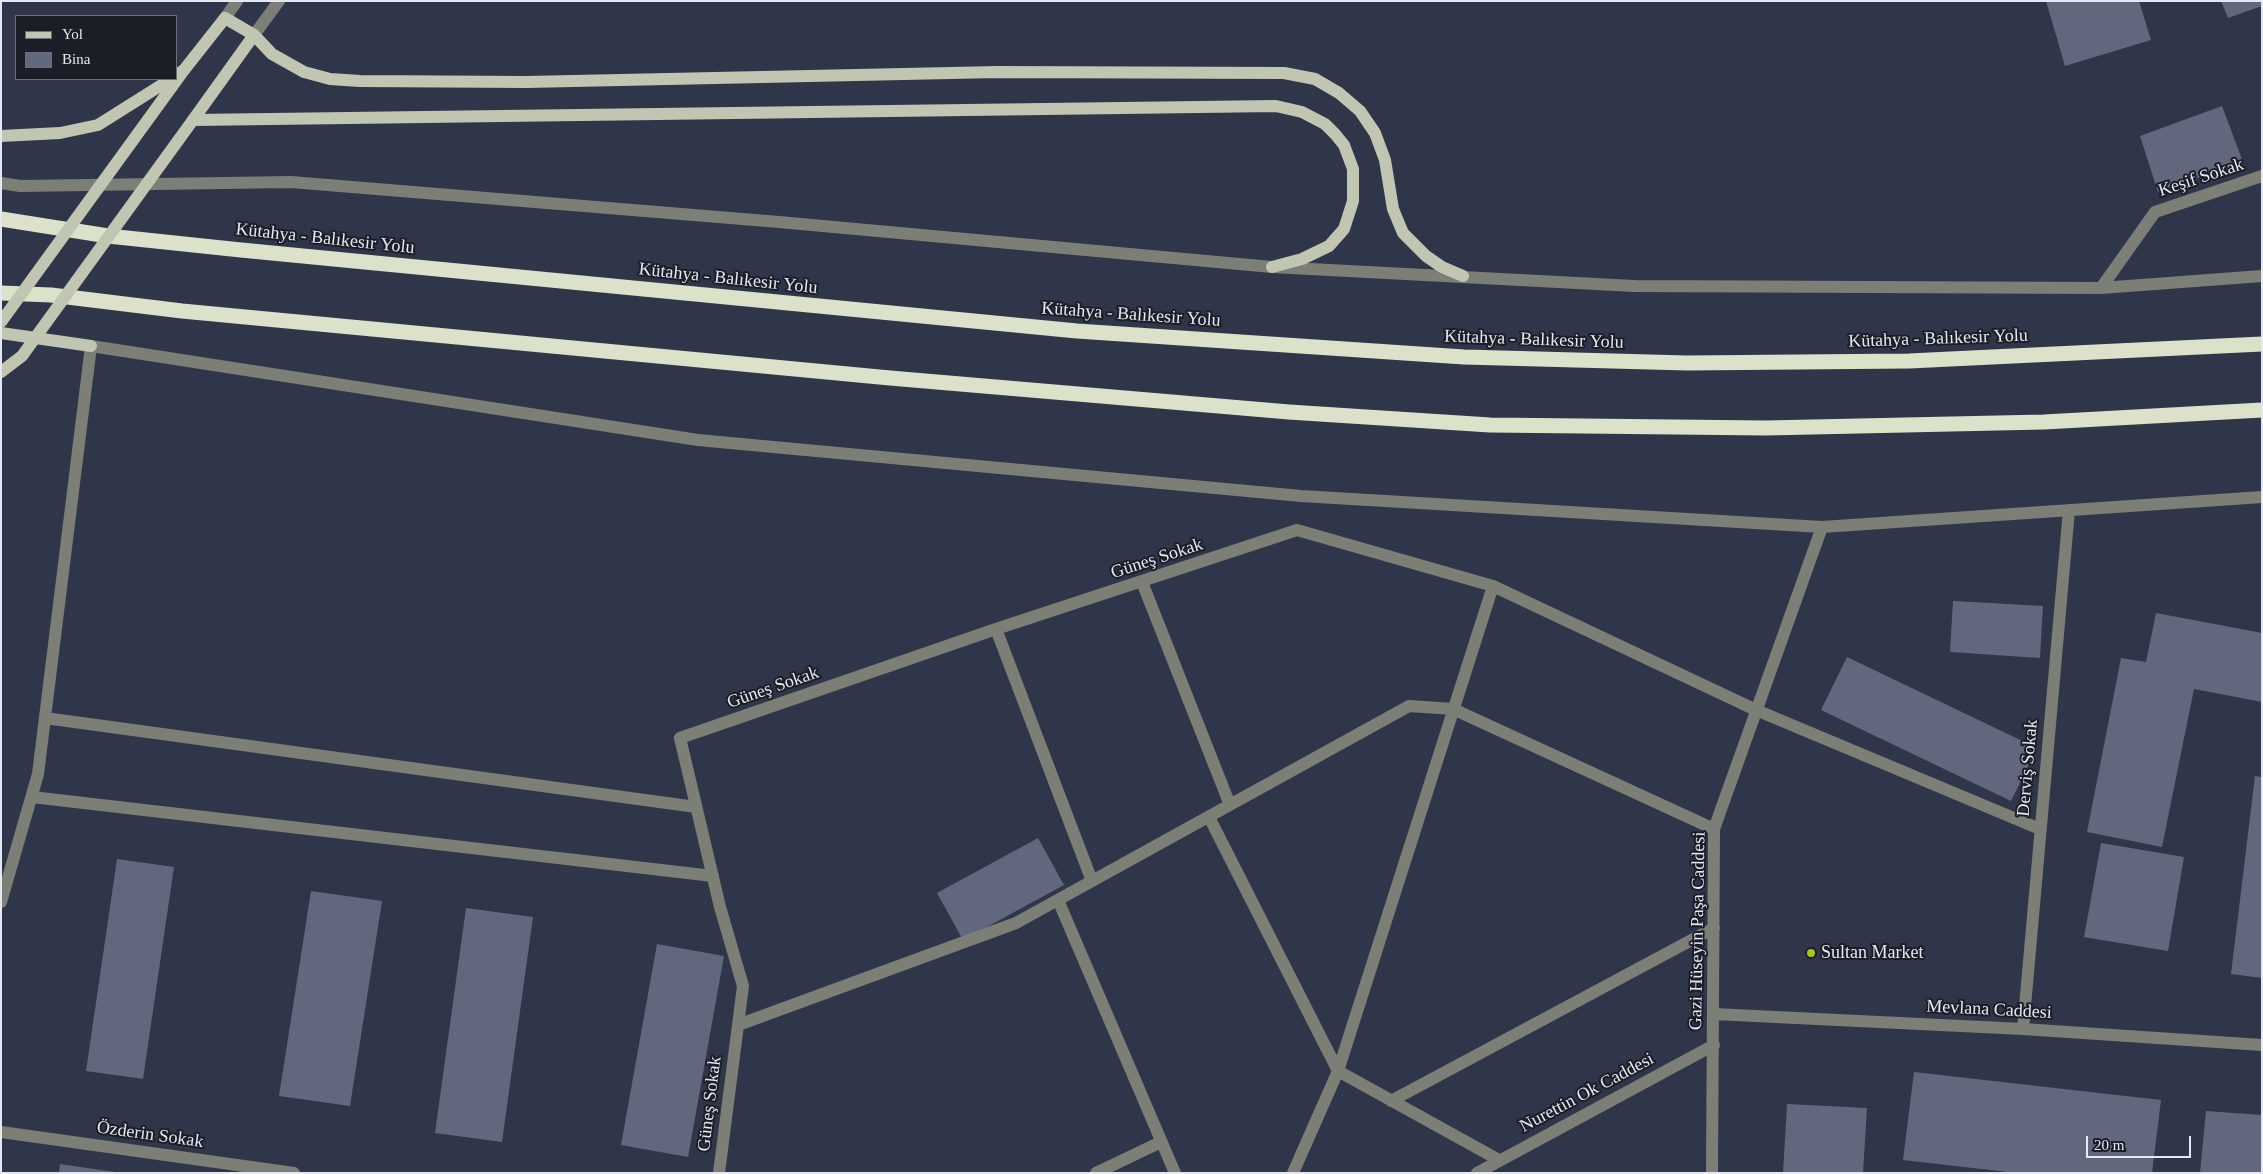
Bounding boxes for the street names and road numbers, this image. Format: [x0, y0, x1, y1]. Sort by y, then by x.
street label: Keşif Sokak [2156, 154, 2246, 202]
street label: Kütahya - Balıkesir Yolu [235, 219, 415, 259]
street label: Kütahya - Balıkesir Yolu [638, 259, 818, 299]
street label: Kütahya - Balıkesir Yolu [1041, 298, 1221, 332]
street label: Kütahya - Balıkesir Yolu [1848, 325, 2028, 353]
street label: Kütahya - Balıkesir Yolu [1444, 326, 1624, 354]
street label: Güneş Sokak [1108, 534, 1206, 584]
street label: Güneş Sokak [724, 662, 822, 714]
street label: Derviş Sokak [2013, 719, 2043, 817]
street label: Gazi Hüseyin Paşa Caddesi [1685, 832, 1711, 1030]
street label: Mevlana Caddesi [1926, 996, 2052, 1024]
street label: Nurettin Ok Caddesi [1516, 1048, 1658, 1138]
street label: Güneş Sokak [693, 1055, 727, 1153]
street label: Özderin Sokak [95, 1117, 205, 1153]

